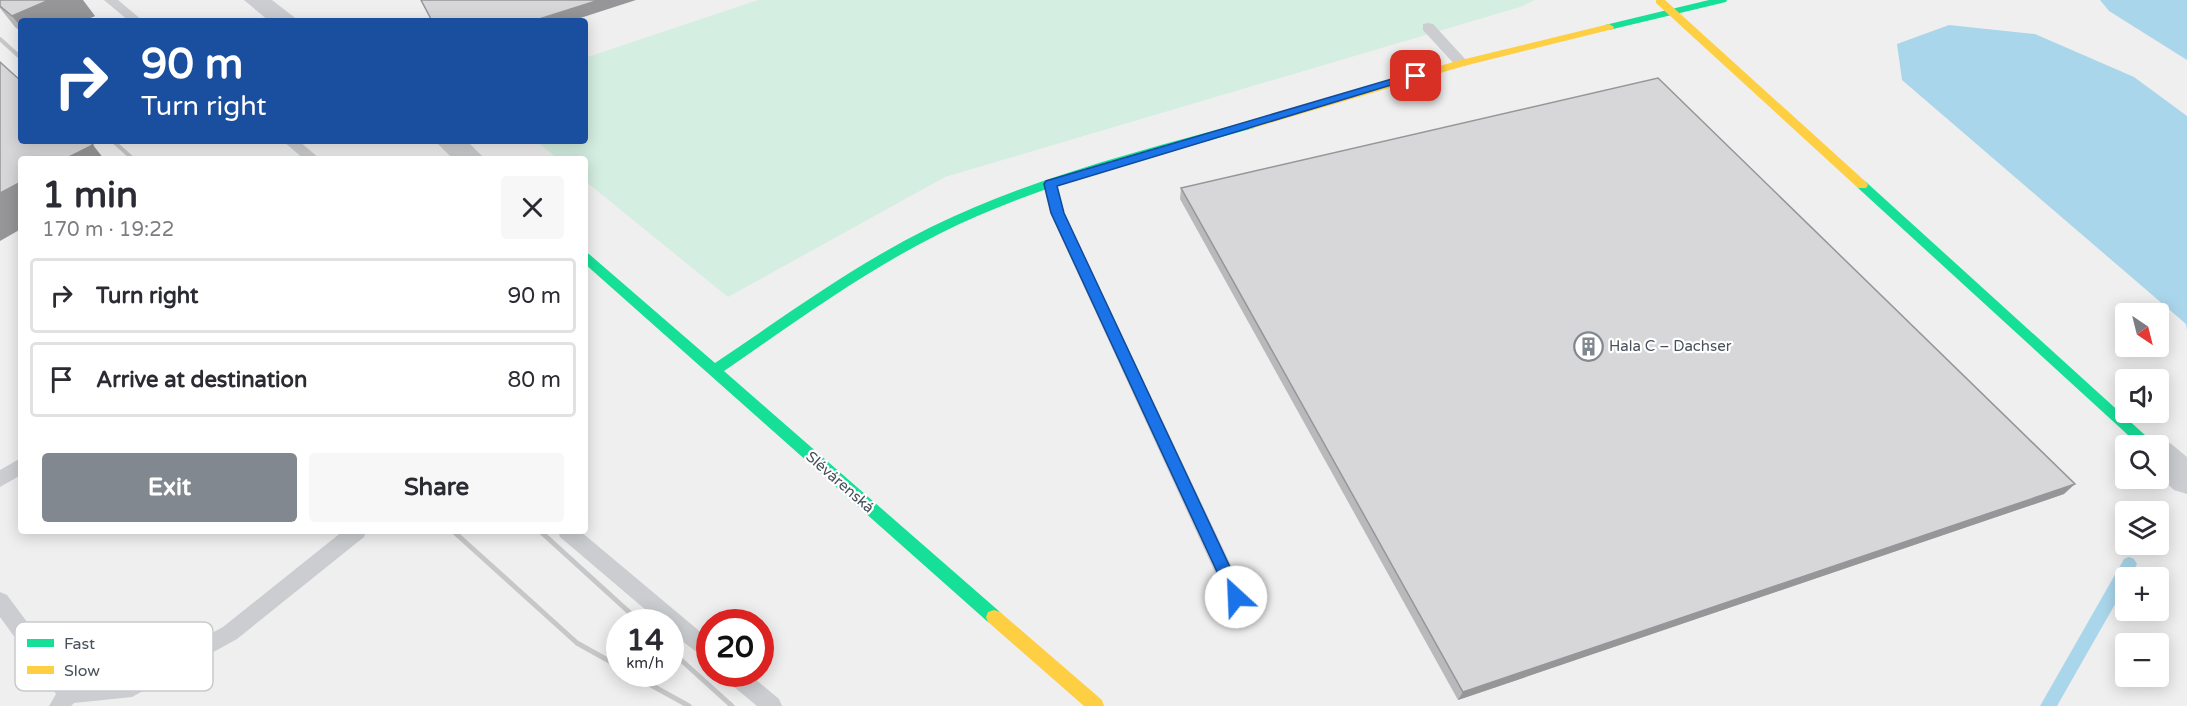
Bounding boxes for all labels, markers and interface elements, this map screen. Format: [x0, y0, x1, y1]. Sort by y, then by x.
text: 90 m [141, 39, 243, 90]
icon: right [42, 42, 120, 120]
pin [1390, 50, 1441, 101]
icon: arrive [1399, 59, 1432, 92]
text: Turn right [141, 90, 267, 123]
text: 1 min [42, 174, 138, 217]
button: close [501, 176, 564, 239]
text: 170 m · 19:22 [42, 218, 174, 242]
icon: right [45, 279, 78, 312]
text: Turn right [96, 283, 198, 309]
text: 90 m [507, 283, 561, 309]
north arrow [2115, 303, 2169, 357]
map controls [2115, 303, 2169, 687]
building icon: Hala C – Dachser [1572, 330, 1604, 362]
place label: Hala C – Dachser [1609, 337, 1732, 355]
icon: arrive [45, 363, 78, 396]
text: Arrive at destination [96, 367, 307, 393]
text: 80 m [507, 367, 561, 393]
button: sound [2115, 369, 2169, 423]
button: search [2115, 435, 2169, 489]
street label: Slévárenská [802, 448, 878, 516]
button: Exit [42, 453, 297, 522]
button: Share [309, 453, 564, 522]
button: layers [2115, 501, 2169, 555]
position arrow [1204, 565, 1268, 629]
button: + [2115, 567, 2169, 621]
speed limit sign: 20 [696, 609, 774, 687]
legend [15, 622, 213, 691]
text: 14 [626, 622, 664, 659]
button: − [2115, 633, 2169, 687]
text: Fast [64, 634, 95, 654]
text: km/h [626, 654, 664, 672]
text: Slow [64, 661, 100, 681]

